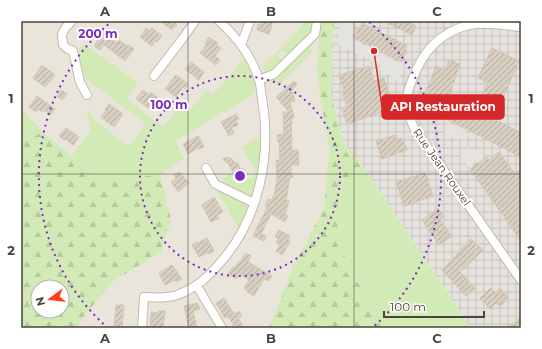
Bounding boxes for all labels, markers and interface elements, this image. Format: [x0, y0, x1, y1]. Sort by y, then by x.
text: A [99, 3, 111, 19]
text: B [266, 3, 276, 19]
text: C [432, 3, 442, 19]
text: 200 m [78, 26, 118, 41]
text: 1 [8, 90, 14, 106]
text: 1 [528, 90, 534, 106]
callout: API Restauration [382, 95, 504, 119]
text: 100 m [151, 97, 187, 112]
text: API Restauration [389, 99, 496, 114]
street label: Rue Jean Rouxel [410, 126, 474, 208]
centre of rings [233, 169, 247, 183]
text: 2 [7, 242, 15, 258]
text: 2 [527, 242, 535, 258]
north arrow [30, 279, 70, 319]
scale bar [384, 293, 484, 319]
text: N [32, 295, 48, 308]
text: 100 m [390, 299, 426, 314]
text: A [99, 330, 111, 346]
text: B [266, 330, 276, 346]
text: C [432, 330, 442, 346]

